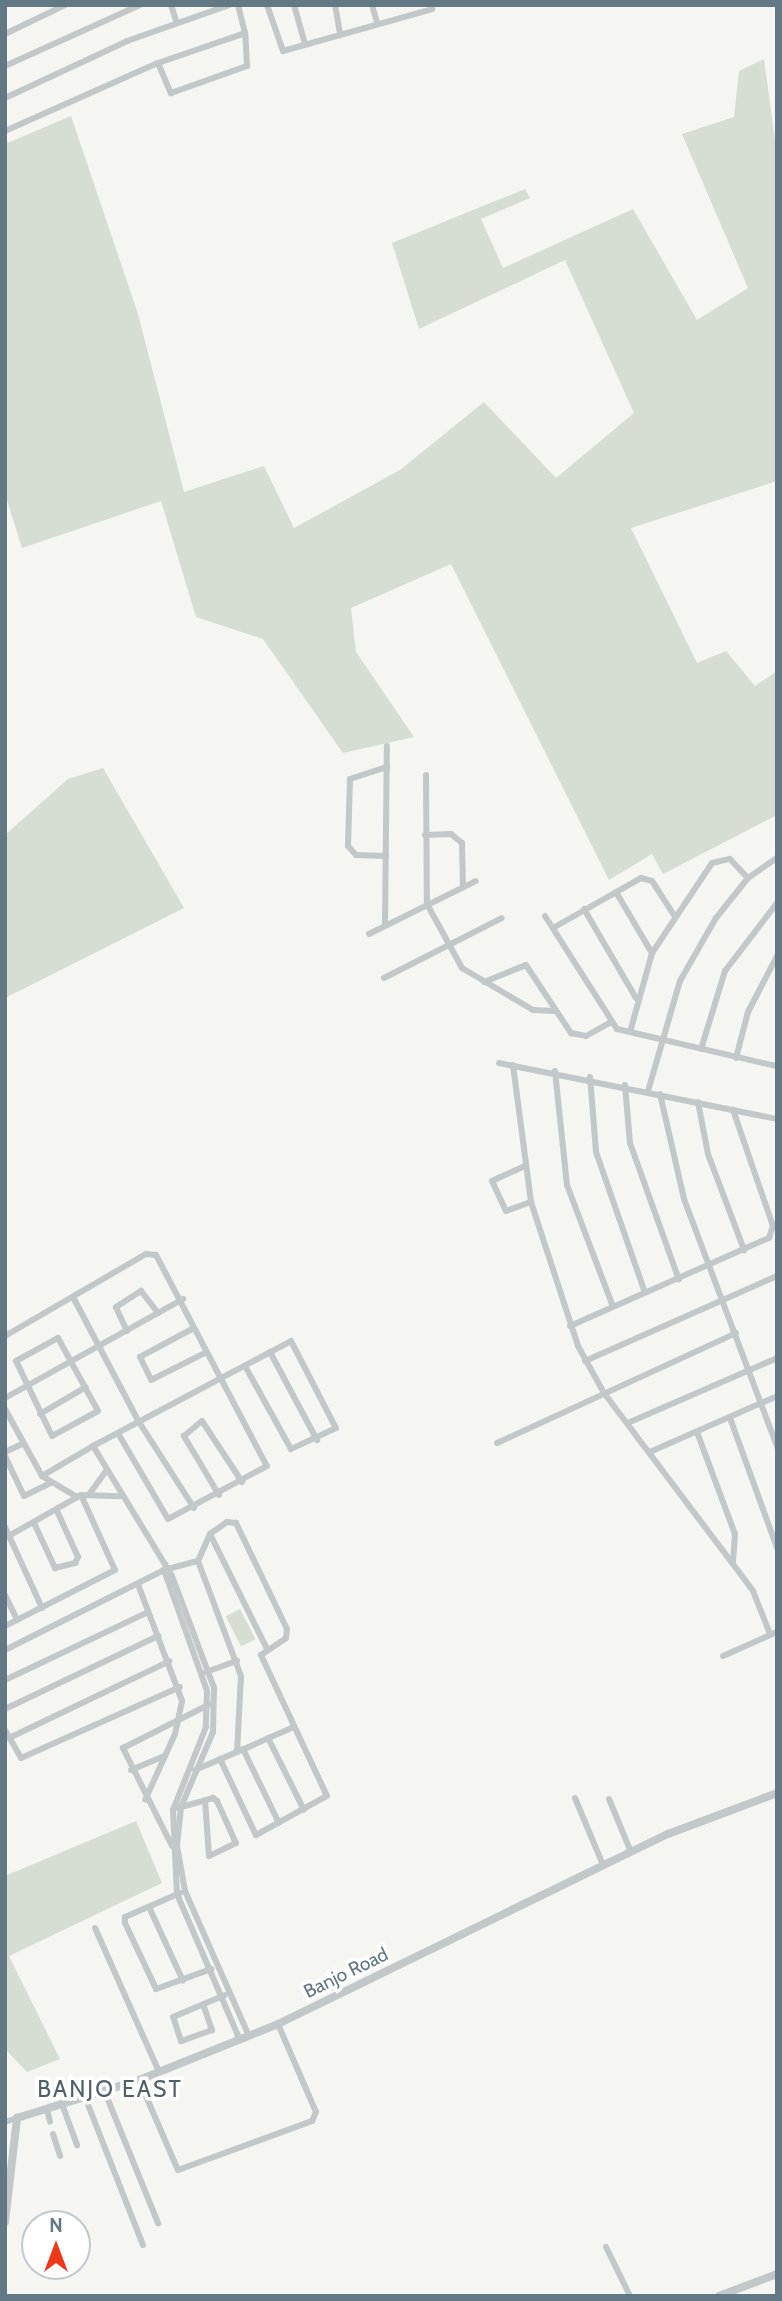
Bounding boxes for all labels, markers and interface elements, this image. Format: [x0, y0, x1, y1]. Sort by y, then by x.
street label: Banjo Road [300, 1943, 392, 2003]
district label: BANJO EAST [39, 2075, 181, 2103]
north arrow [21, 2210, 91, 2280]
text: N [49, 2214, 63, 2237]

